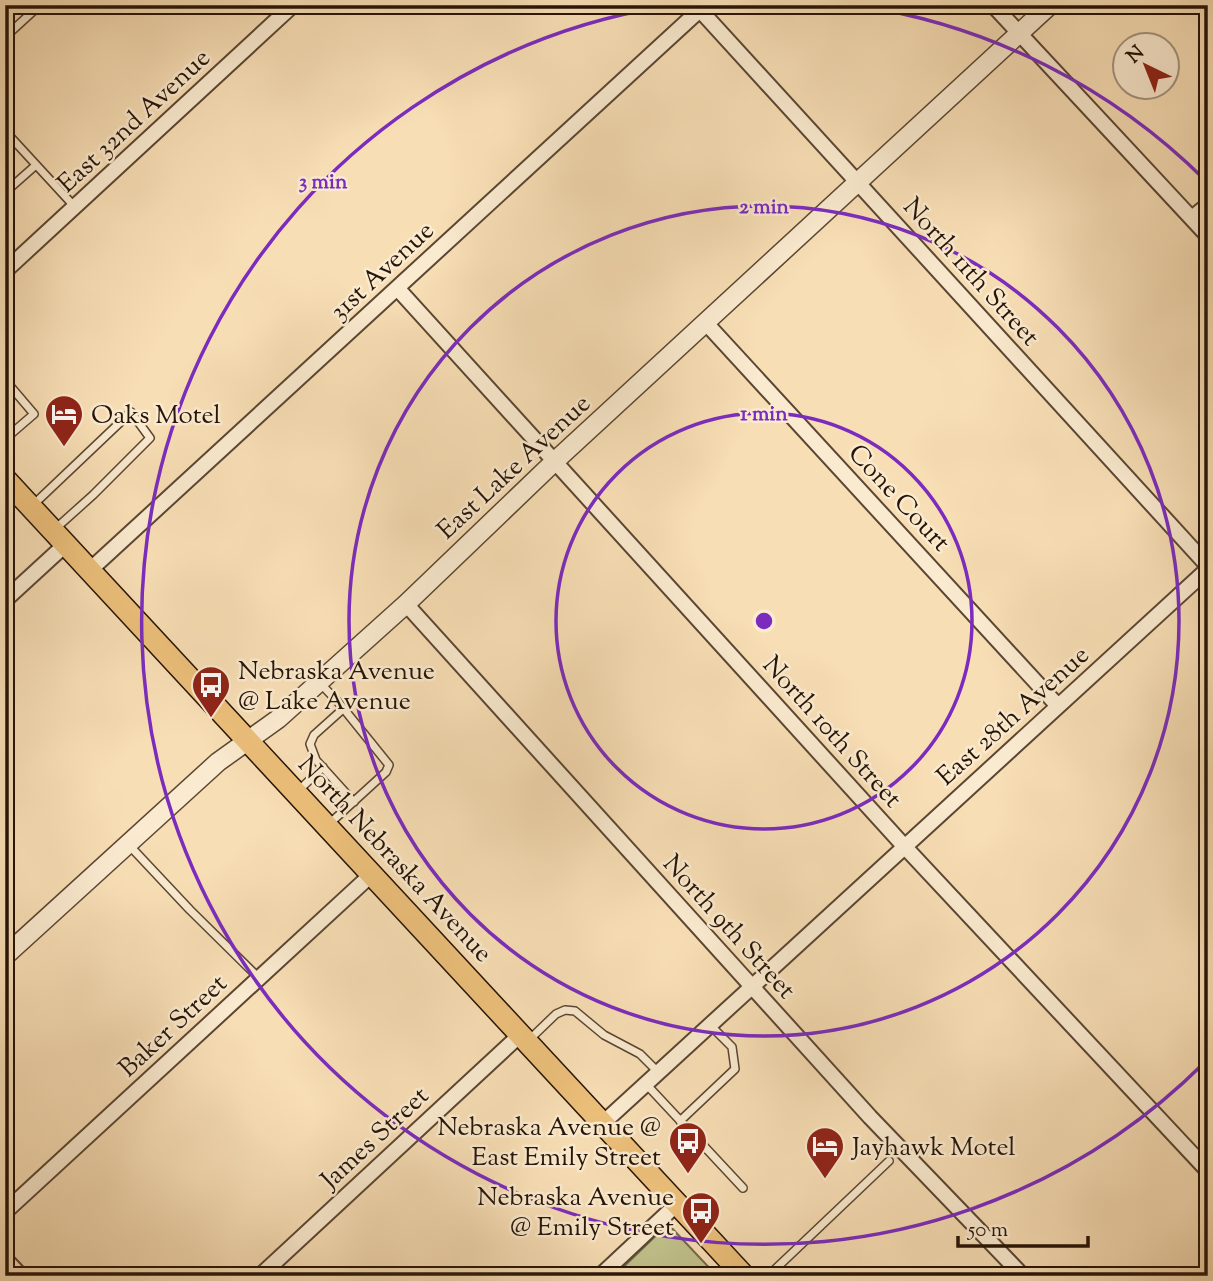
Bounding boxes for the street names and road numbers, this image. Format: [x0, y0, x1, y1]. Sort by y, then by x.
street label: East 32nd Avenue [50, 41, 219, 203]
street label: North 11th Street [893, 190, 1047, 355]
street label: 31st Avenue [322, 214, 443, 330]
street label: East Lake Avenue [430, 387, 600, 549]
street label: Cone Court [839, 437, 958, 561]
street label: East 28th Avenue [929, 638, 1098, 796]
street label: North 10th Street [753, 649, 910, 817]
street label: North Nebraska Avenue [288, 748, 500, 971]
street label: North 9th Street [653, 847, 803, 1008]
street label: Baker Street [111, 967, 236, 1087]
street label: James Street [312, 1079, 438, 1200]

